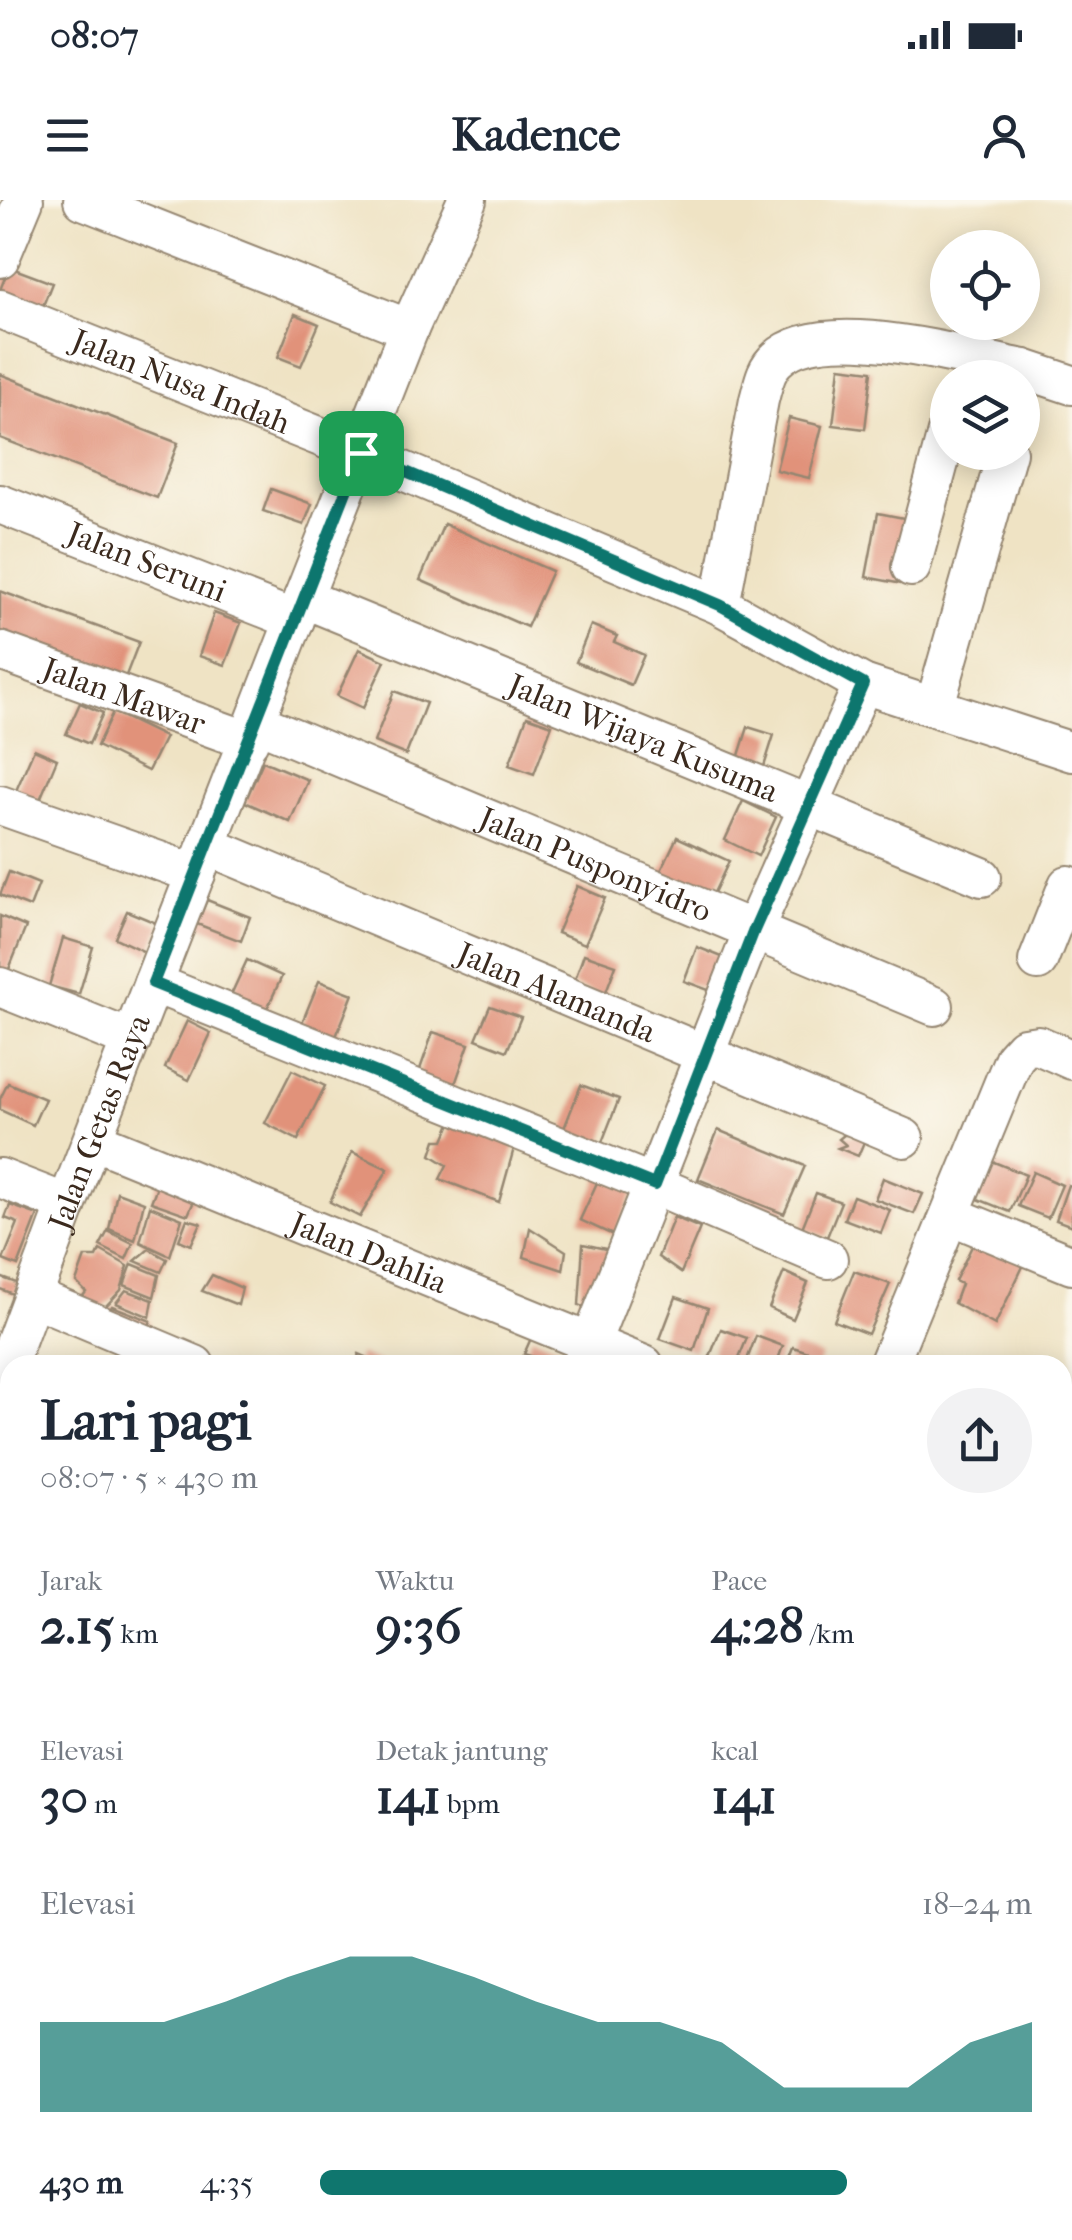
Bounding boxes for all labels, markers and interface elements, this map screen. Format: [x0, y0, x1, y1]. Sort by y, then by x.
text: 08:07 [50, 13, 139, 58]
icon: menu [40, 108, 95, 163]
icon: person [977, 108, 1032, 163]
text: Kadence [452, 109, 620, 162]
map controls [930, 230, 1040, 470]
button: locate [930, 230, 1040, 340]
street label: Jalan Nusa Indah [64, 320, 296, 441]
button: layers [930, 360, 1040, 470]
pin [319, 411, 404, 496]
icon: arrive [334, 426, 389, 481]
street label: Jalan Seruni [60, 513, 232, 610]
street label: Jalan Mawar [35, 648, 211, 742]
street label: Jalan Wijaya Kusuma [500, 665, 785, 810]
street label: Jalan Pusponyidro [471, 798, 717, 929]
street label: Jalan Alamanda [449, 933, 662, 1051]
street label: Jalan Getas Raya [40, 1008, 158, 1238]
street label: Jalan Dahlia [282, 1203, 454, 1302]
button: share [927, 1388, 1032, 1493]
text: Lari pagi [40, 1389, 251, 1453]
text: 08:07 · 5 × 430 m [40, 1459, 258, 1496]
text: Jarak [40, 1564, 102, 1597]
text: Waktu [376, 1564, 454, 1597]
text: Pace [711, 1564, 767, 1597]
text: 2.15 [40, 1597, 115, 1656]
text: 9:36 [376, 1597, 462, 1656]
text: 4:28 [711, 1597, 804, 1656]
text: km [115, 1617, 158, 1650]
text: /km [804, 1617, 854, 1650]
text: Elevasi [40, 1734, 124, 1767]
text: Detak jantung [376, 1734, 547, 1767]
text: kcal [711, 1734, 758, 1767]
text: 30 [40, 1767, 88, 1826]
text: 141 [376, 1767, 441, 1826]
text: 141 [711, 1767, 777, 1826]
text: m [88, 1787, 117, 1820]
text: bpm [441, 1787, 500, 1820]
text: Elevasi [40, 1885, 135, 1922]
text: 18–24 m [922, 1885, 1032, 1922]
text: 430 m [40, 2164, 123, 2201]
text: 4:35 [200, 2164, 254, 2201]

